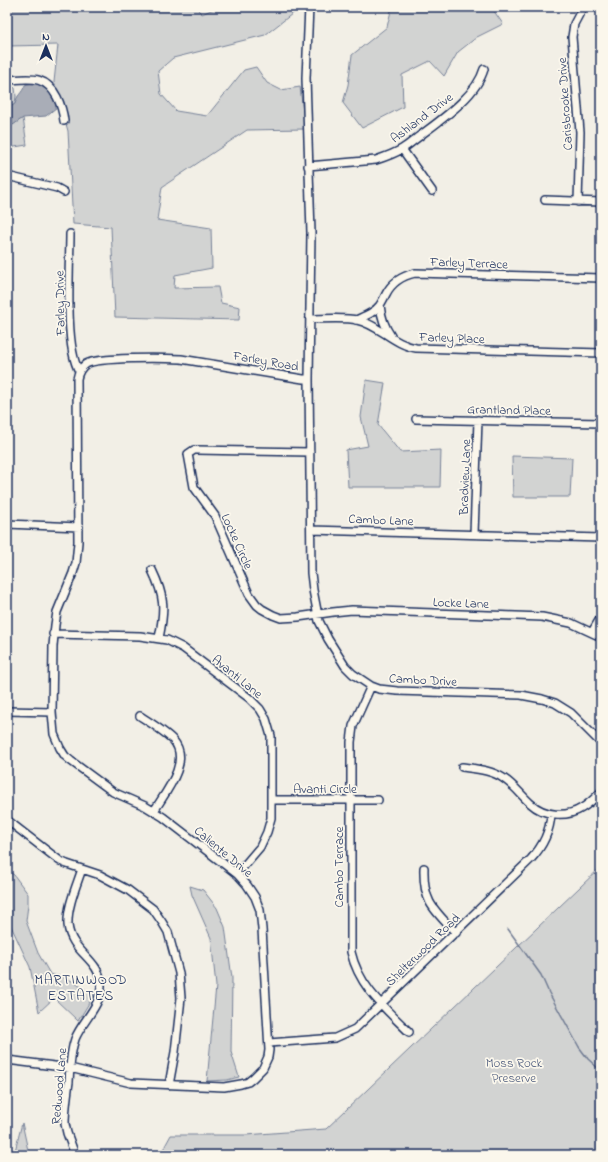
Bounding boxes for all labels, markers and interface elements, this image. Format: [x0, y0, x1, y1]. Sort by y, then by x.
north arrow [26, 26, 66, 66]
text: N [42, 29, 50, 45]
street label: Carisbrooke Drive [553, 57, 578, 151]
street label: Ashland Drive [387, 88, 457, 148]
street label: Farley Terrace [429, 253, 508, 275]
street label: Farley Drive [50, 270, 72, 337]
street label: Farley Place [418, 328, 485, 350]
street label: Farley Road [230, 346, 301, 378]
street label: Grantland Place [467, 400, 551, 421]
street label: Bradview Lane [455, 439, 476, 516]
street label: Cambo Lane [348, 510, 414, 531]
street label: Locke Circle [216, 511, 257, 573]
street label: Locke Lane [433, 593, 490, 614]
street label: Avanti Lane [208, 651, 267, 704]
street label: Cambo Drive [388, 669, 458, 692]
street label: Avanti Circle [293, 780, 357, 799]
street label: Caliente Drive [190, 822, 257, 883]
street label: Cambo Terrace [330, 826, 349, 908]
street label: Shelterwood Road [381, 909, 465, 991]
district label: MARTINWOOD ESTATES [34, 970, 128, 1007]
street label: Redwood Lane [47, 1047, 72, 1125]
park label: Moss Rock Preserve [486, 1054, 543, 1088]

